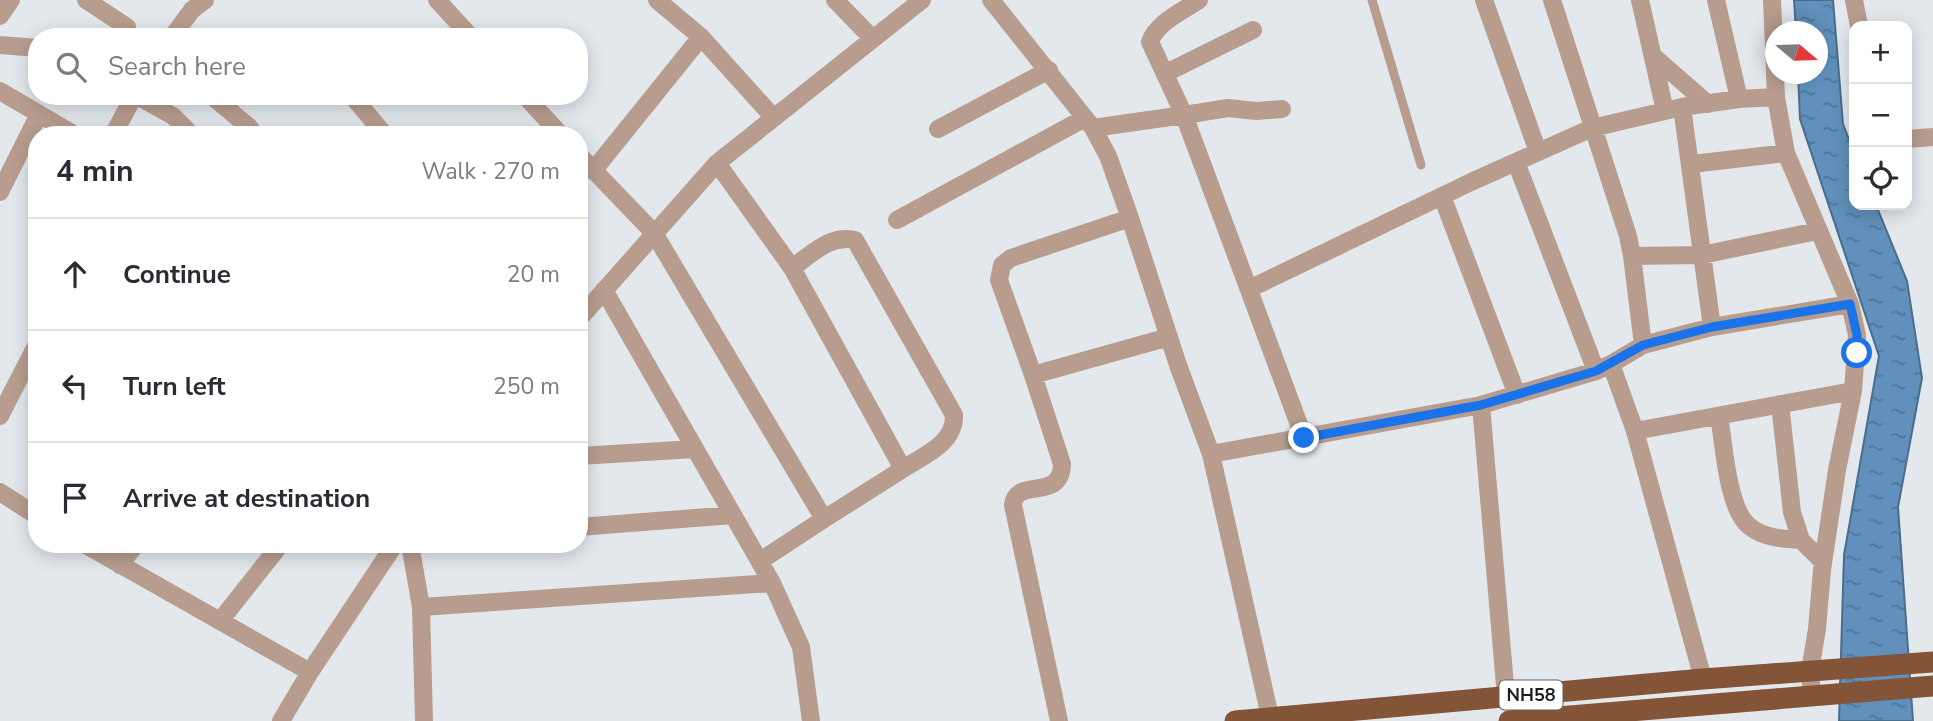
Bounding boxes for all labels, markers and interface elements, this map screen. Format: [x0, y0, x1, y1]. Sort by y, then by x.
north arrow [1765, 21, 1828, 84]
map controls [1849, 21, 1912, 210]
button: + [1849, 21, 1912, 84]
search box [28, 28, 588, 105]
icon: search [52, 48, 90, 86]
text: Search here [108, 49, 246, 84]
button: − [1849, 84, 1912, 147]
button: locate [1849, 147, 1912, 210]
text: 4 min [56, 151, 134, 192]
text: Walk · 270 m [421, 156, 560, 187]
icon: ahead [56, 255, 94, 293]
text: Continue [123, 257, 231, 292]
text: 20 m [507, 259, 560, 290]
route start [1841, 337, 1872, 368]
icon: left [56, 367, 94, 405]
text: Turn left [123, 369, 226, 404]
text: 250 m [493, 371, 560, 402]
route end [1288, 422, 1319, 453]
icon: arrive [56, 479, 94, 517]
text: Arrive at destination [123, 481, 370, 516]
road number: NH58 [1500, 680, 1562, 710]

